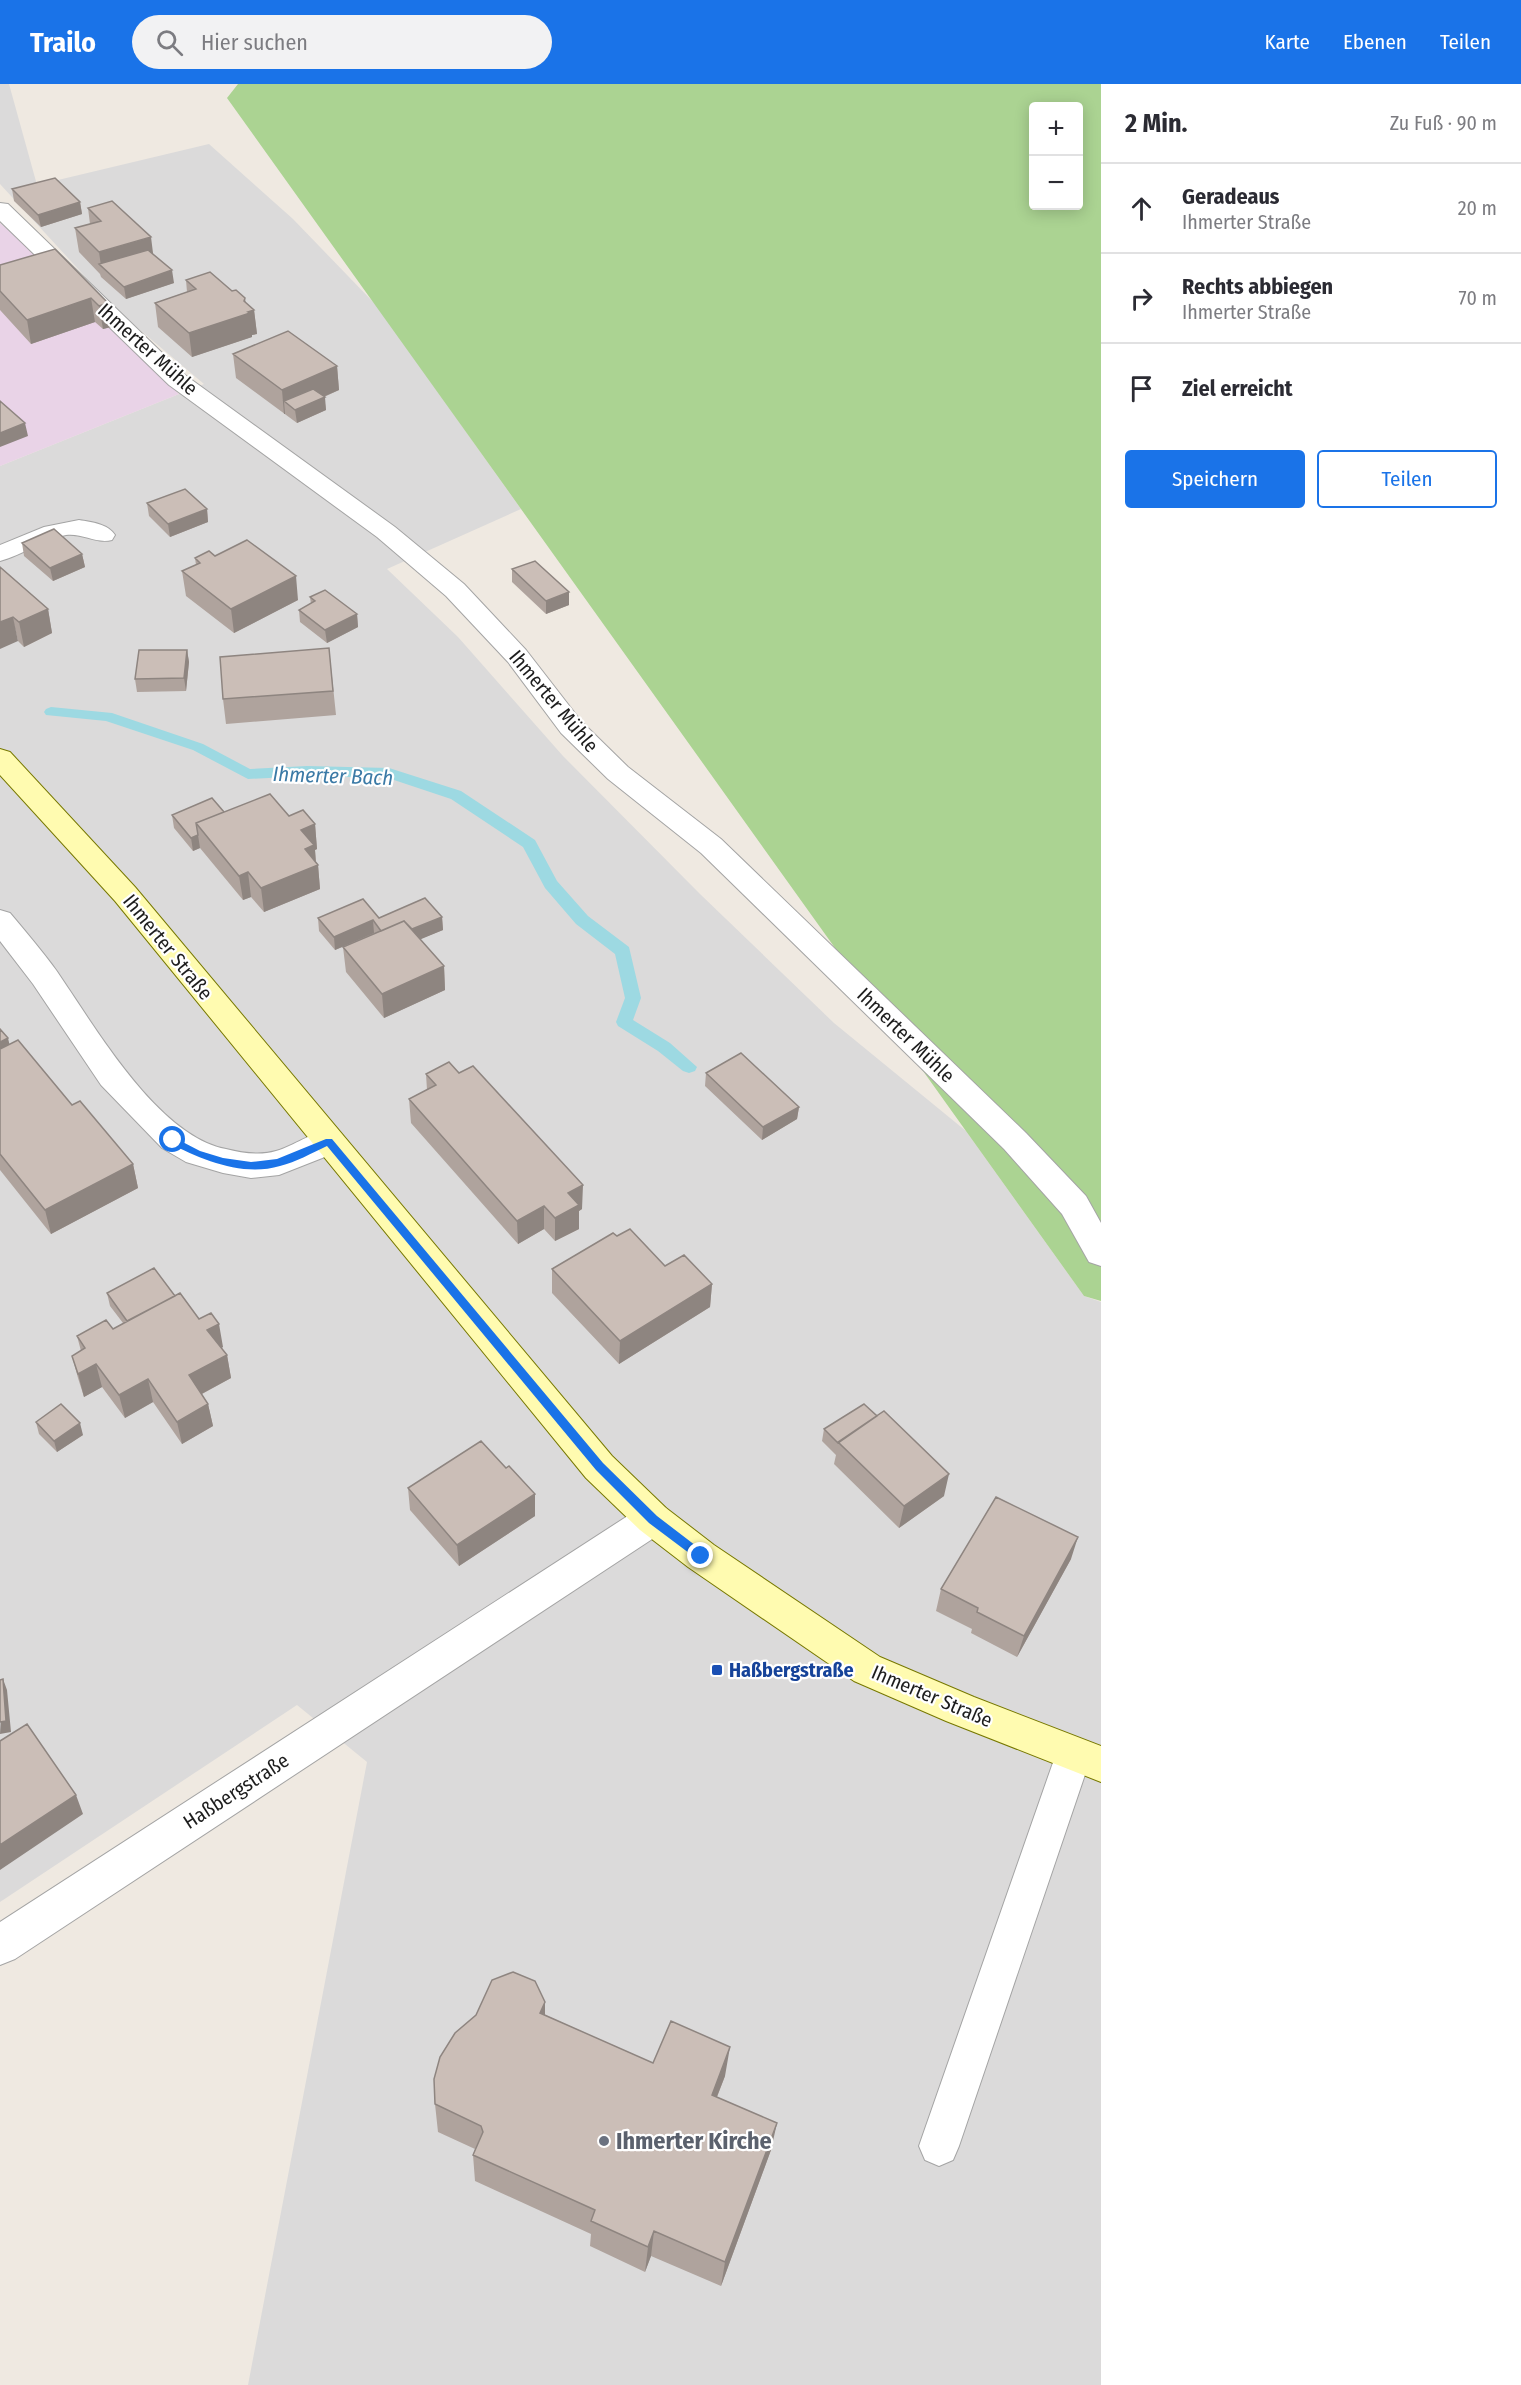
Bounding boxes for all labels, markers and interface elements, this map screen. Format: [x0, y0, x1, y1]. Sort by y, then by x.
search box [132, 15, 552, 69]
text: Trailo [30, 26, 96, 59]
icon: search [153, 26, 186, 59]
text: Hier suchen [201, 29, 308, 56]
text: Karte [1264, 29, 1310, 55]
text: Ebenen [1343, 29, 1407, 55]
text: Teilen [1440, 29, 1491, 55]
map controls [1029, 102, 1083, 210]
button: + [1029, 102, 1083, 156]
text: 2 Min. [1125, 108, 1187, 139]
text: Zu Fuß · 90 m [1390, 111, 1497, 135]
button: − [1029, 156, 1083, 210]
text: Geradeaus [1182, 183, 1279, 210]
icon: ahead [1125, 192, 1158, 225]
text: 20 m [1458, 196, 1497, 220]
text: Ihmerter Straße [1182, 210, 1311, 234]
text: Rechts abbiegen [1182, 273, 1333, 300]
icon: right [1125, 282, 1158, 315]
text: 70 m [1459, 286, 1497, 310]
street label: Ihmerter Mühle [93, 298, 203, 400]
text: Ihmerter Straße [1182, 300, 1311, 324]
icon: arrive [1125, 372, 1158, 405]
text: Ziel erreicht [1182, 375, 1293, 402]
button: Speichern [1125, 450, 1305, 508]
button: Teilen [1317, 450, 1497, 508]
street label: Ihmerter Mühle [504, 645, 604, 757]
water label: Ihmerter Bach [272, 761, 394, 791]
street label: Ihmerter Straße [118, 889, 218, 1005]
street label: Ihmerter Mühle [852, 983, 960, 1087]
route start [159, 1126, 185, 1152]
route end [687, 1542, 713, 1568]
place label: Haßbergstraße [729, 1658, 854, 1682]
street label: Ihmerter Straße [868, 1660, 996, 1732]
marker: Haßbergstraße [710, 1663, 724, 1677]
street label: Haßbergstraße [179, 1748, 293, 1834]
place label: Ihmerter Kirche [616, 2127, 772, 2155]
marker: Ihmerter Kirche [597, 2134, 611, 2148]

